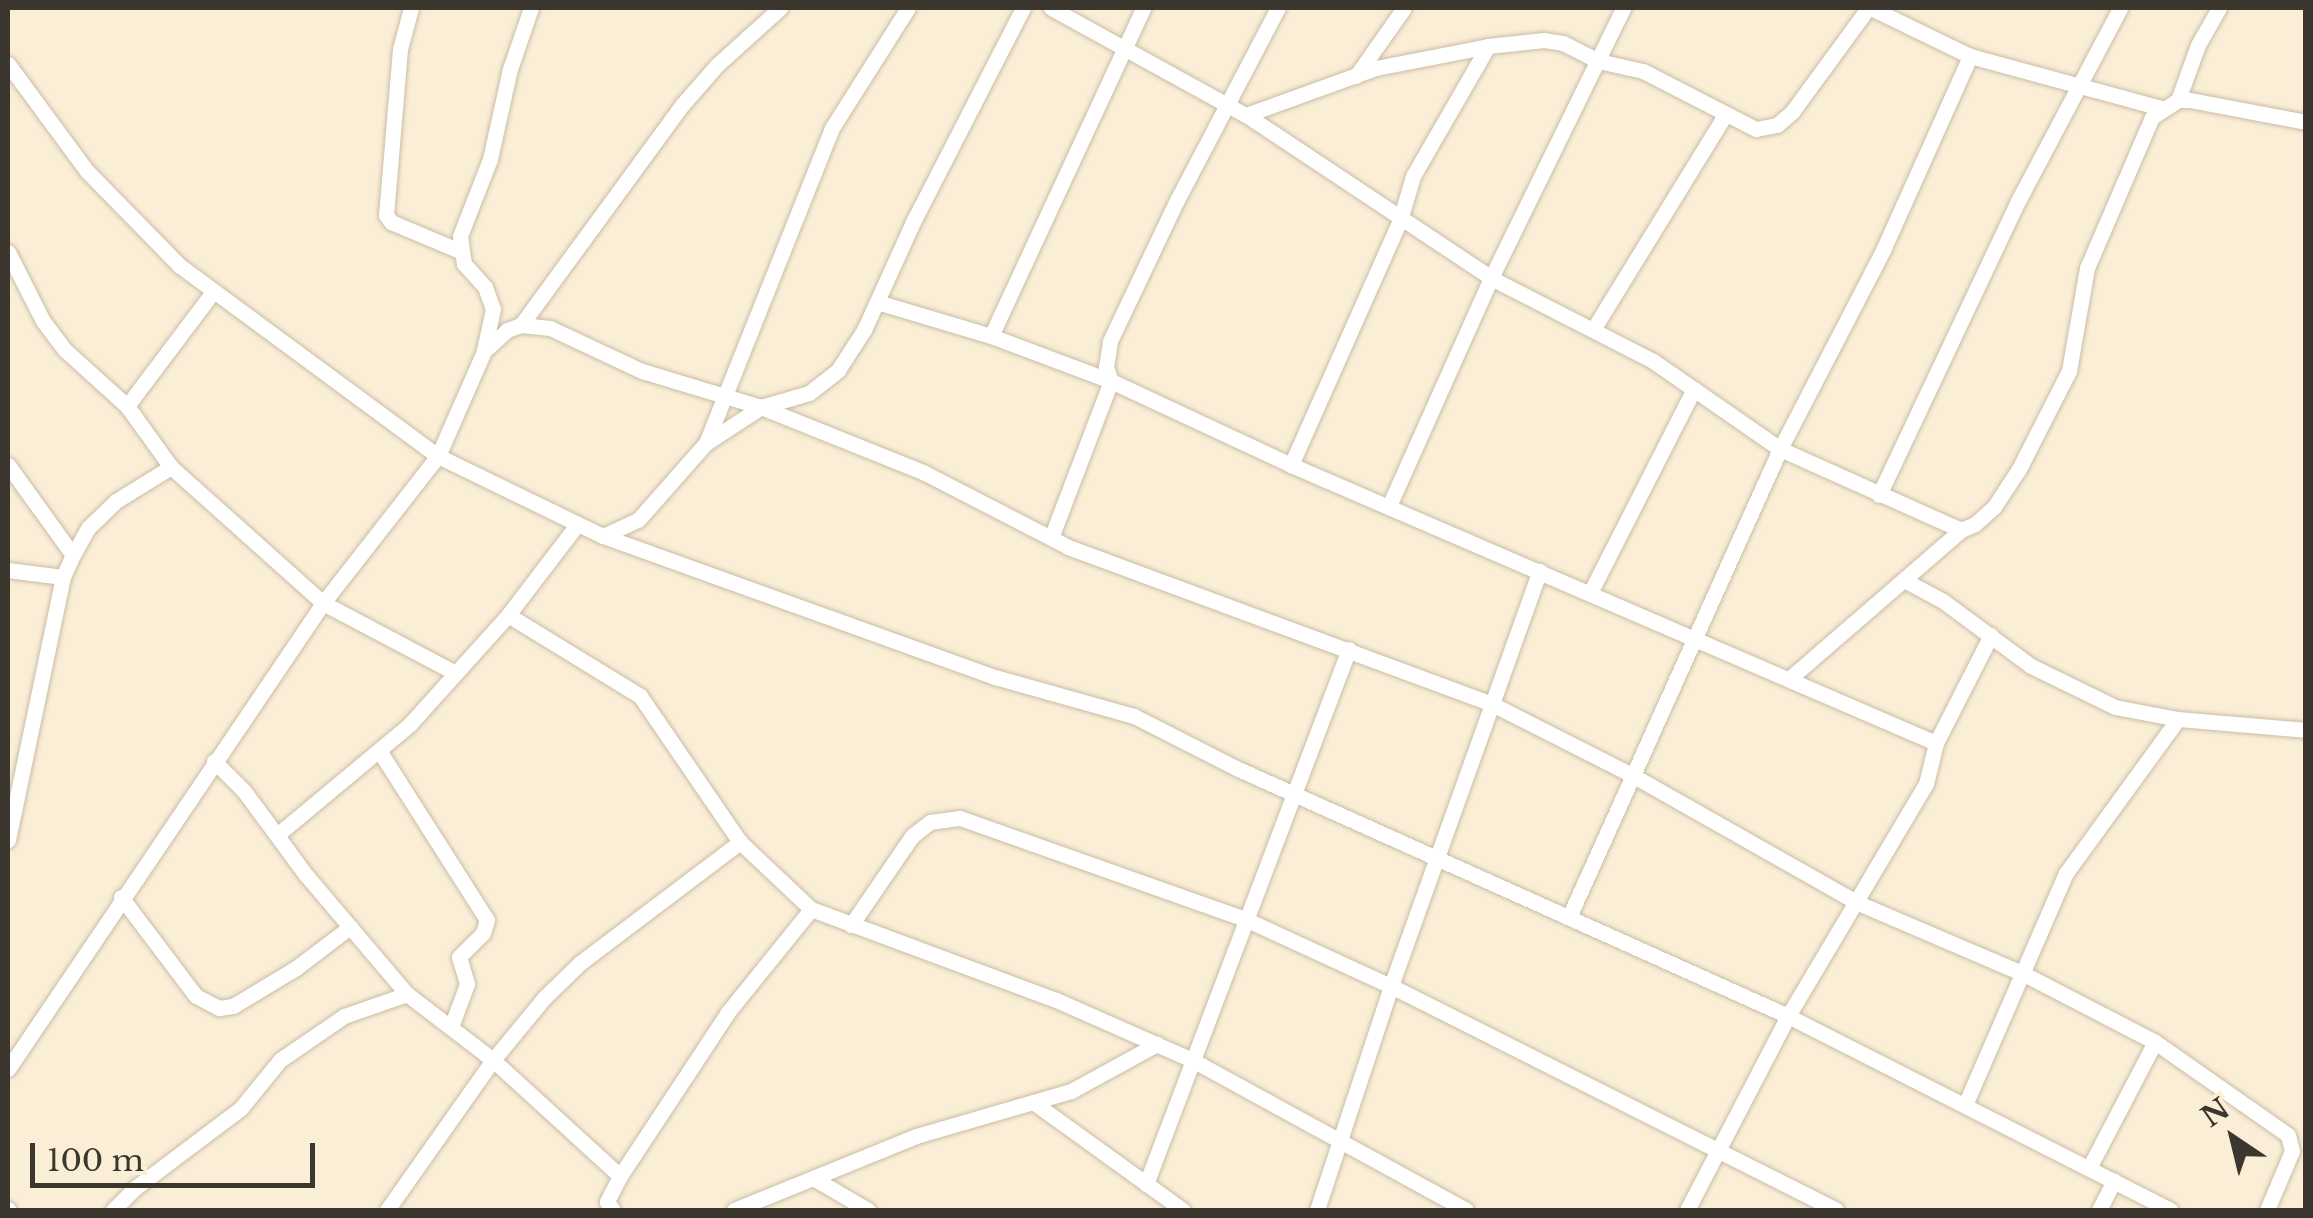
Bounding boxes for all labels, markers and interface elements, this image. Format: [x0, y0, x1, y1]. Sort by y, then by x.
north arrow [2183, 1088, 2283, 1188]
text: N [2195, 1091, 2236, 1135]
scale bar [35, 1123, 320, 1185]
text: 100 m [47, 1142, 144, 1179]

